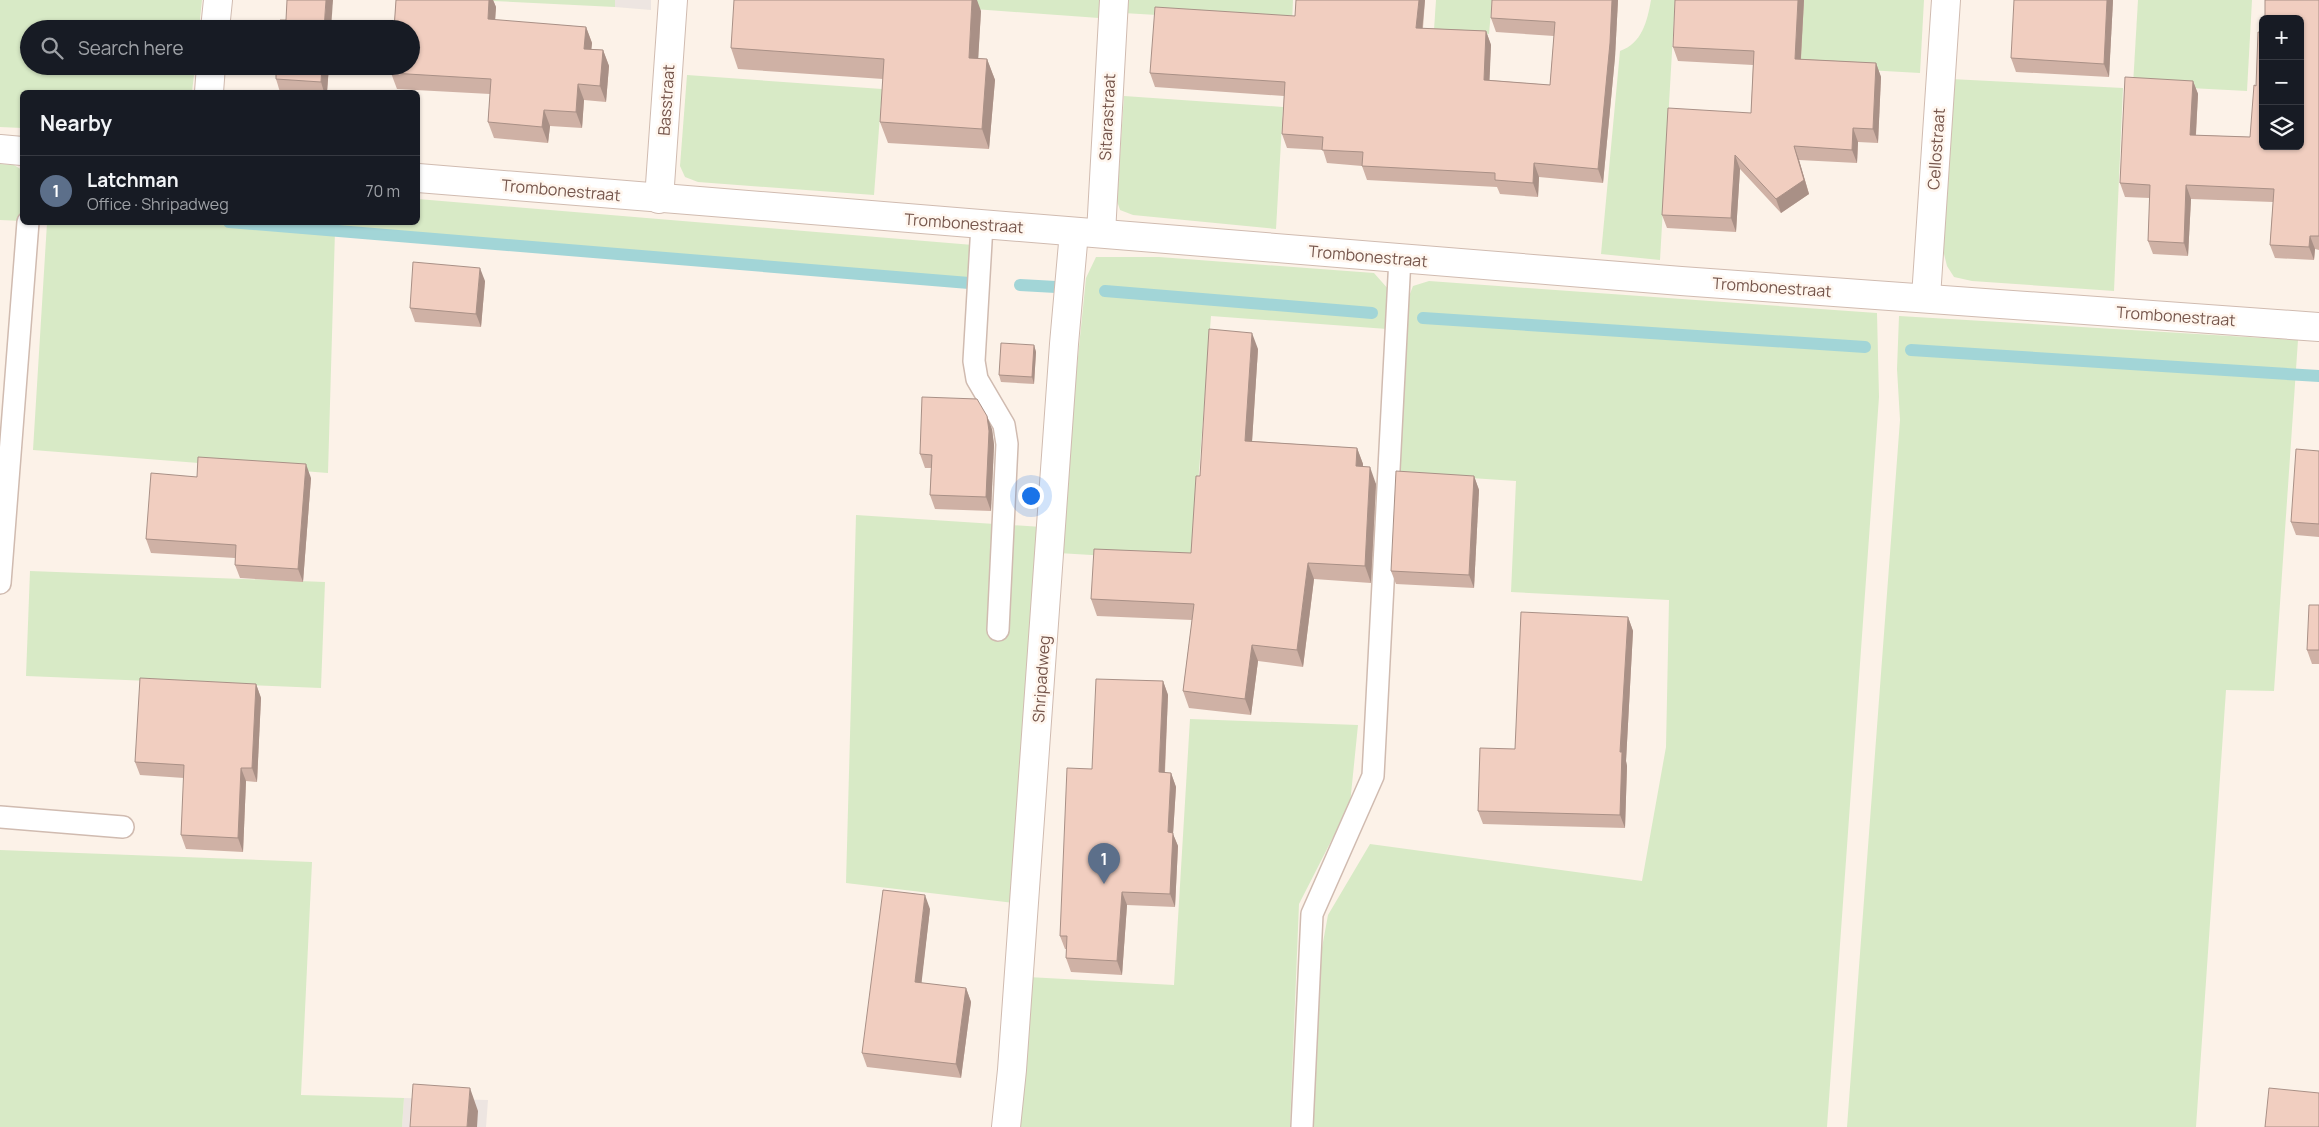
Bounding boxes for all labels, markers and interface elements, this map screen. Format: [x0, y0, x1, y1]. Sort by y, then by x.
map controls [2259, 15, 2304, 150]
button: + [2259, 15, 2304, 60]
search box [20, 20, 420, 75]
icon: search [38, 34, 66, 62]
text: Search here [78, 35, 184, 61]
button: − [2259, 60, 2304, 105]
street label: Basstraat [653, 64, 679, 136]
street label: Sitarastraat [1094, 73, 1120, 161]
button: layers [2259, 105, 2304, 150]
street label: Cellostraat [1922, 107, 1950, 191]
text: Nearby [40, 109, 112, 137]
text: Latchman [87, 167, 179, 193]
street label: Trombonestraat [500, 174, 622, 206]
text: 1 [52, 180, 60, 202]
text: 70 m [365, 180, 400, 202]
text: Office · Shripadweg [87, 193, 229, 215]
street label: Trombonestraat [904, 208, 1024, 238]
street label: Trombonestraat [1307, 240, 1429, 272]
street label: Trombonestraat [1712, 272, 1832, 302]
street label: Trombonestraat [2116, 301, 2236, 331]
your location [1018, 483, 1044, 509]
street label: Shripadweg [1027, 635, 1055, 723]
pin: 1 [1088, 843, 1120, 884]

